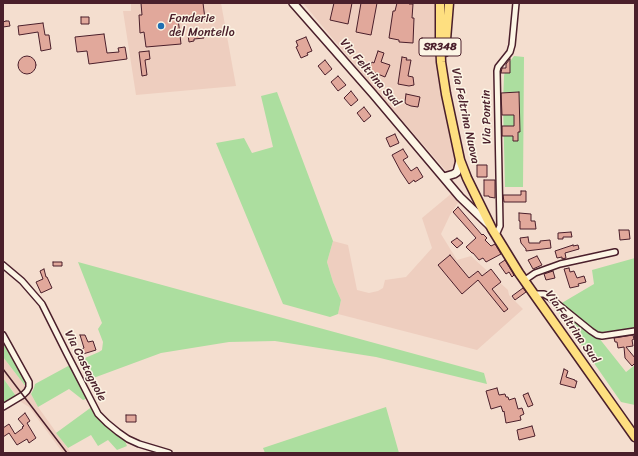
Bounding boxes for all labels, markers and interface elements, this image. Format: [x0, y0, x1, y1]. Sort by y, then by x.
place label: Fonderie del Montello [169, 12, 235, 40]
marker: Fonderie del Montello [156, 21, 166, 31]
street label: Via Feltrina Sud [337, 36, 403, 110]
road number: SR348 [419, 38, 461, 56]
street label: Via Feltrina Nuova [448, 67, 482, 165]
street label: Via Pontin [479, 90, 495, 144]
street label: Via Feltrina Sud [542, 288, 602, 366]
street label: Via Castagnole [61, 328, 109, 404]

